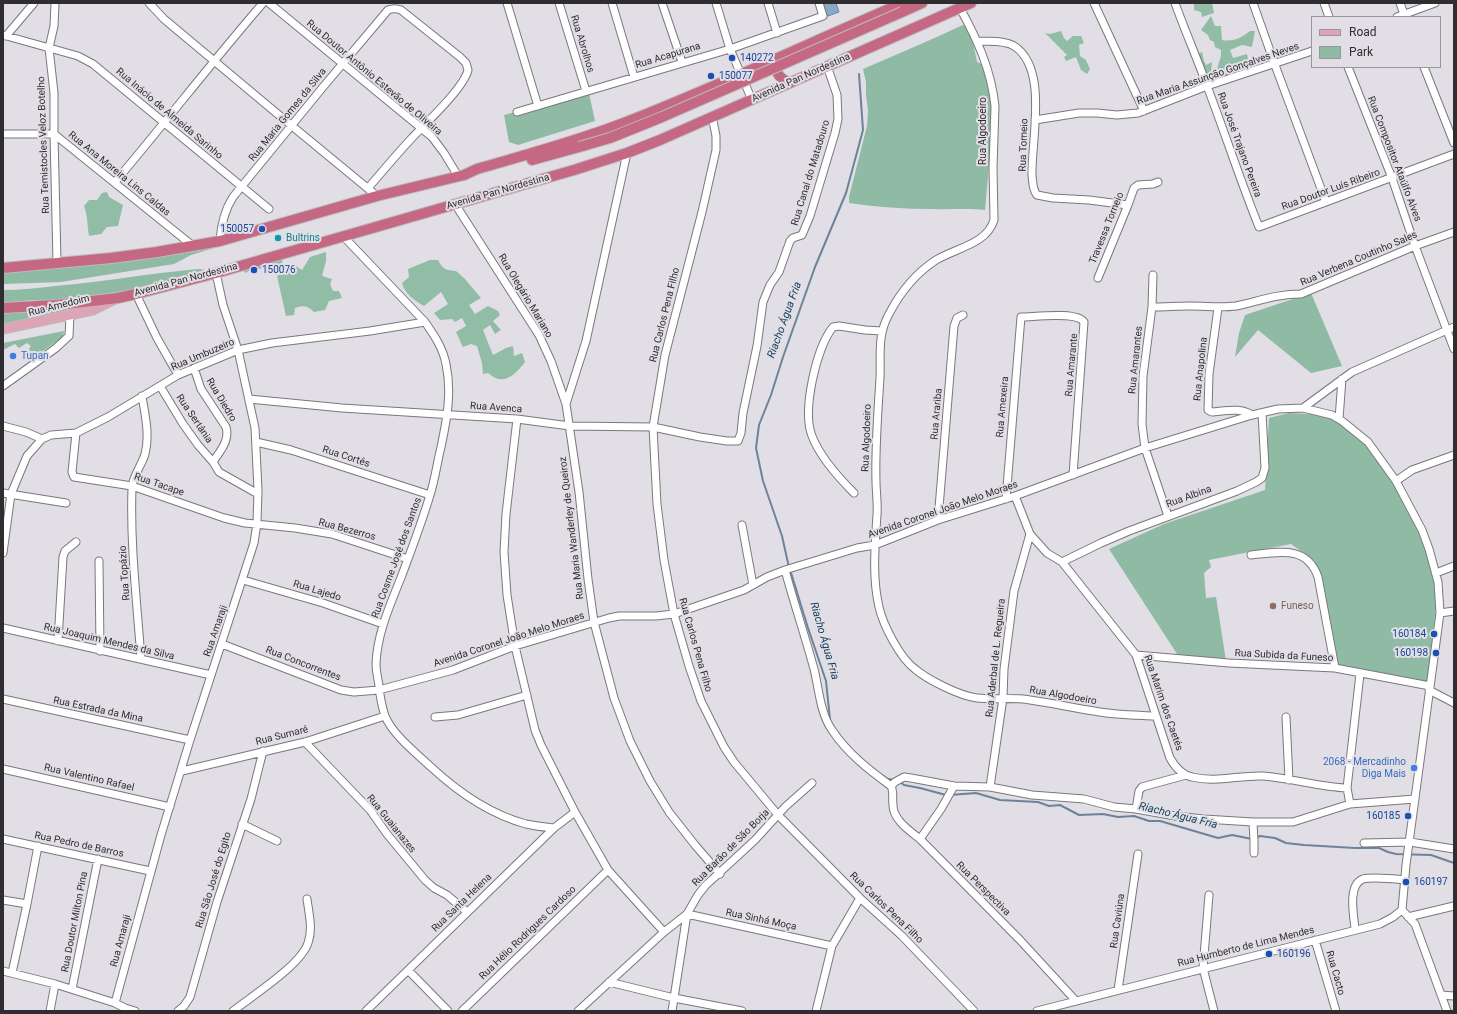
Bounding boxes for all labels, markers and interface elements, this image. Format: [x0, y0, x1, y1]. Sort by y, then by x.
street label: Rua Abrolhos [568, 14, 596, 74]
legend [1311, 16, 1441, 68]
street label: Rua Doutor Antônio Estevão de Oliveira [304, 18, 444, 138]
text: Road [1349, 25, 1377, 39]
street label: Rua Acapurana [634, 40, 702, 72]
street label: Rua Maria Assunção Gonçalves Neves [1135, 41, 1301, 107]
text: Park [1349, 45, 1373, 59]
street label: Avenida Pan Nordestina [750, 51, 852, 105]
place label: 140272 [740, 52, 774, 64]
marker: 140272 [727, 53, 737, 63]
street label: Rua Inácio de Almeida Sarinho [113, 66, 225, 162]
street label: Rua Maria Gomes da Silva [247, 66, 329, 164]
place label: 150077 [719, 70, 753, 82]
marker: 150077 [706, 71, 716, 81]
street label: Rua Temistocles Veloz Botelho [36, 76, 52, 214]
street label: Rua José Trajano Pereira [1214, 91, 1264, 199]
street label: Rua Compositor Ataúlfo Alves [1365, 95, 1423, 223]
street label: Rua Algodoeiro [977, 97, 989, 165]
street label: Rua Torneio [1017, 118, 1031, 172]
street label: Rua Canal do Matadouro [789, 119, 833, 227]
street label: Rua Ana Moreira Lins Caldas [66, 129, 172, 219]
street label: Rua Doutor Luís Ribeiro [1280, 167, 1382, 213]
street label: Avenida Pan Nordestina [445, 172, 551, 212]
street label: Travessa Torneio [1087, 191, 1127, 265]
place label: 150057 [220, 223, 254, 235]
marker: 150057 [257, 224, 267, 234]
street label: Rua Verbena Coutinho Sales [1299, 229, 1419, 289]
place label: Bultrins [286, 232, 320, 244]
marker: Bultrins [273, 233, 283, 243]
street label: Rua Olegário Mariano [495, 252, 555, 340]
street label: Avenida Pan Nordestina [133, 260, 239, 300]
place label: 150076 [262, 264, 296, 276]
marker: 150076 [249, 265, 259, 275]
street label: Rua Carlos Pena Filho [647, 266, 683, 364]
water label: Riacho Água Fria [765, 280, 805, 360]
street label: Rua Amedoim [27, 293, 91, 319]
street label: Rua Amarantes [1126, 325, 1146, 395]
street label: Rua Amarante [1063, 333, 1081, 397]
street label: Rua Umbuzeiro [170, 336, 236, 374]
street label: Rua Anapolina [1192, 336, 1210, 402]
place label: Tupan [21, 350, 49, 362]
marker: Tupan [8, 351, 18, 361]
street label: Rua Diedro [203, 376, 239, 424]
street label: Rua Amexeira [994, 376, 1012, 438]
street label: Rua Arariba [929, 388, 945, 440]
street label: Rua Sertânia [173, 392, 215, 446]
street label: Rua Avenca [470, 400, 522, 416]
street label: Rua Algodoeiro [860, 404, 874, 472]
street label: Rua Cortês [321, 444, 371, 470]
street label: Rua Maria Wanderley de Queiroz [557, 456, 587, 600]
street label: Rua Tacape [132, 471, 186, 499]
street label: Avenida Coronel João Melo Moraes [866, 479, 1020, 541]
street label: Rua Albina [1165, 483, 1213, 511]
street label: Rua Cosme José dos Santos [370, 496, 424, 620]
street label: Rua Bezerros [317, 517, 377, 543]
street label: Rua Topázio [117, 545, 133, 601]
street label: Rua Lajedo [292, 578, 342, 604]
street label: Rua Carlos Pena Filho [676, 597, 714, 693]
street label: Rua Aderbal de L. Regueira [984, 598, 1008, 718]
place label: Funeso [1281, 600, 1314, 612]
water label: Riacho Água Fria [807, 601, 841, 681]
marker: Funeso [1268, 601, 1278, 611]
street label: Rua Amaraji [202, 604, 230, 658]
street label: Avenida Coronel João Melo Moraes [432, 610, 586, 670]
street label: Rua Joaquim Mendes da Silva [42, 621, 176, 663]
place label: 160184 [1392, 628, 1426, 640]
marker: 160184 [1429, 629, 1439, 639]
street label: Rua Concorrentes [264, 644, 342, 684]
street label: Rua Subida da Funeso [1234, 647, 1334, 665]
place label: 160198 [1394, 647, 1428, 659]
marker: 160198 [1431, 648, 1441, 658]
street label: Rua Marim dos Caetés [1141, 653, 1185, 753]
street label: Rua Algodoeiro [1029, 684, 1097, 708]
street label: Rua Estrada da Mina [52, 695, 144, 725]
street label: Rua Sumaré [254, 724, 310, 748]
place label: 2068 - Mercadinho Diga Mais [1323, 756, 1406, 780]
street label: Rua Valentino Rafael [43, 762, 135, 794]
marker: 2068 - Mercadinho Diga Mais [1409, 763, 1419, 773]
street label: Rua Guaianazes [364, 792, 418, 856]
water label: Riacho Água Fria [1137, 800, 1219, 832]
street label: Rua Barão de São Borja [690, 807, 772, 889]
place label: 160185 [1366, 810, 1400, 822]
marker: 160185 [1403, 811, 1413, 821]
street label: Rua Pedro de Barros [33, 830, 125, 860]
street label: Rua São José do Egito [194, 831, 234, 929]
street label: Rua Perspectiva [953, 859, 1013, 919]
street label: Rua Carlos Pena Filho [847, 870, 925, 946]
street label: Rua Doutor Milton Pina [59, 871, 91, 973]
street label: Rua Santa Helena [429, 871, 495, 935]
place label: 160197 [1414, 876, 1448, 888]
marker: 160197 [1401, 877, 1411, 887]
street label: Rua Hélio Rodrigues Cardoso [477, 884, 579, 982]
street label: Rua Caviúna [1108, 893, 1128, 949]
street label: Rua Sinhá Moça [725, 907, 797, 933]
street label: Rua Amaraji [108, 913, 134, 969]
street label: Rua Humberto de Lima Mendes [1176, 924, 1316, 970]
place label: 160196 [1277, 948, 1311, 960]
marker: 160196 [1264, 949, 1274, 959]
street label: Rua Cacto [1323, 949, 1347, 997]

